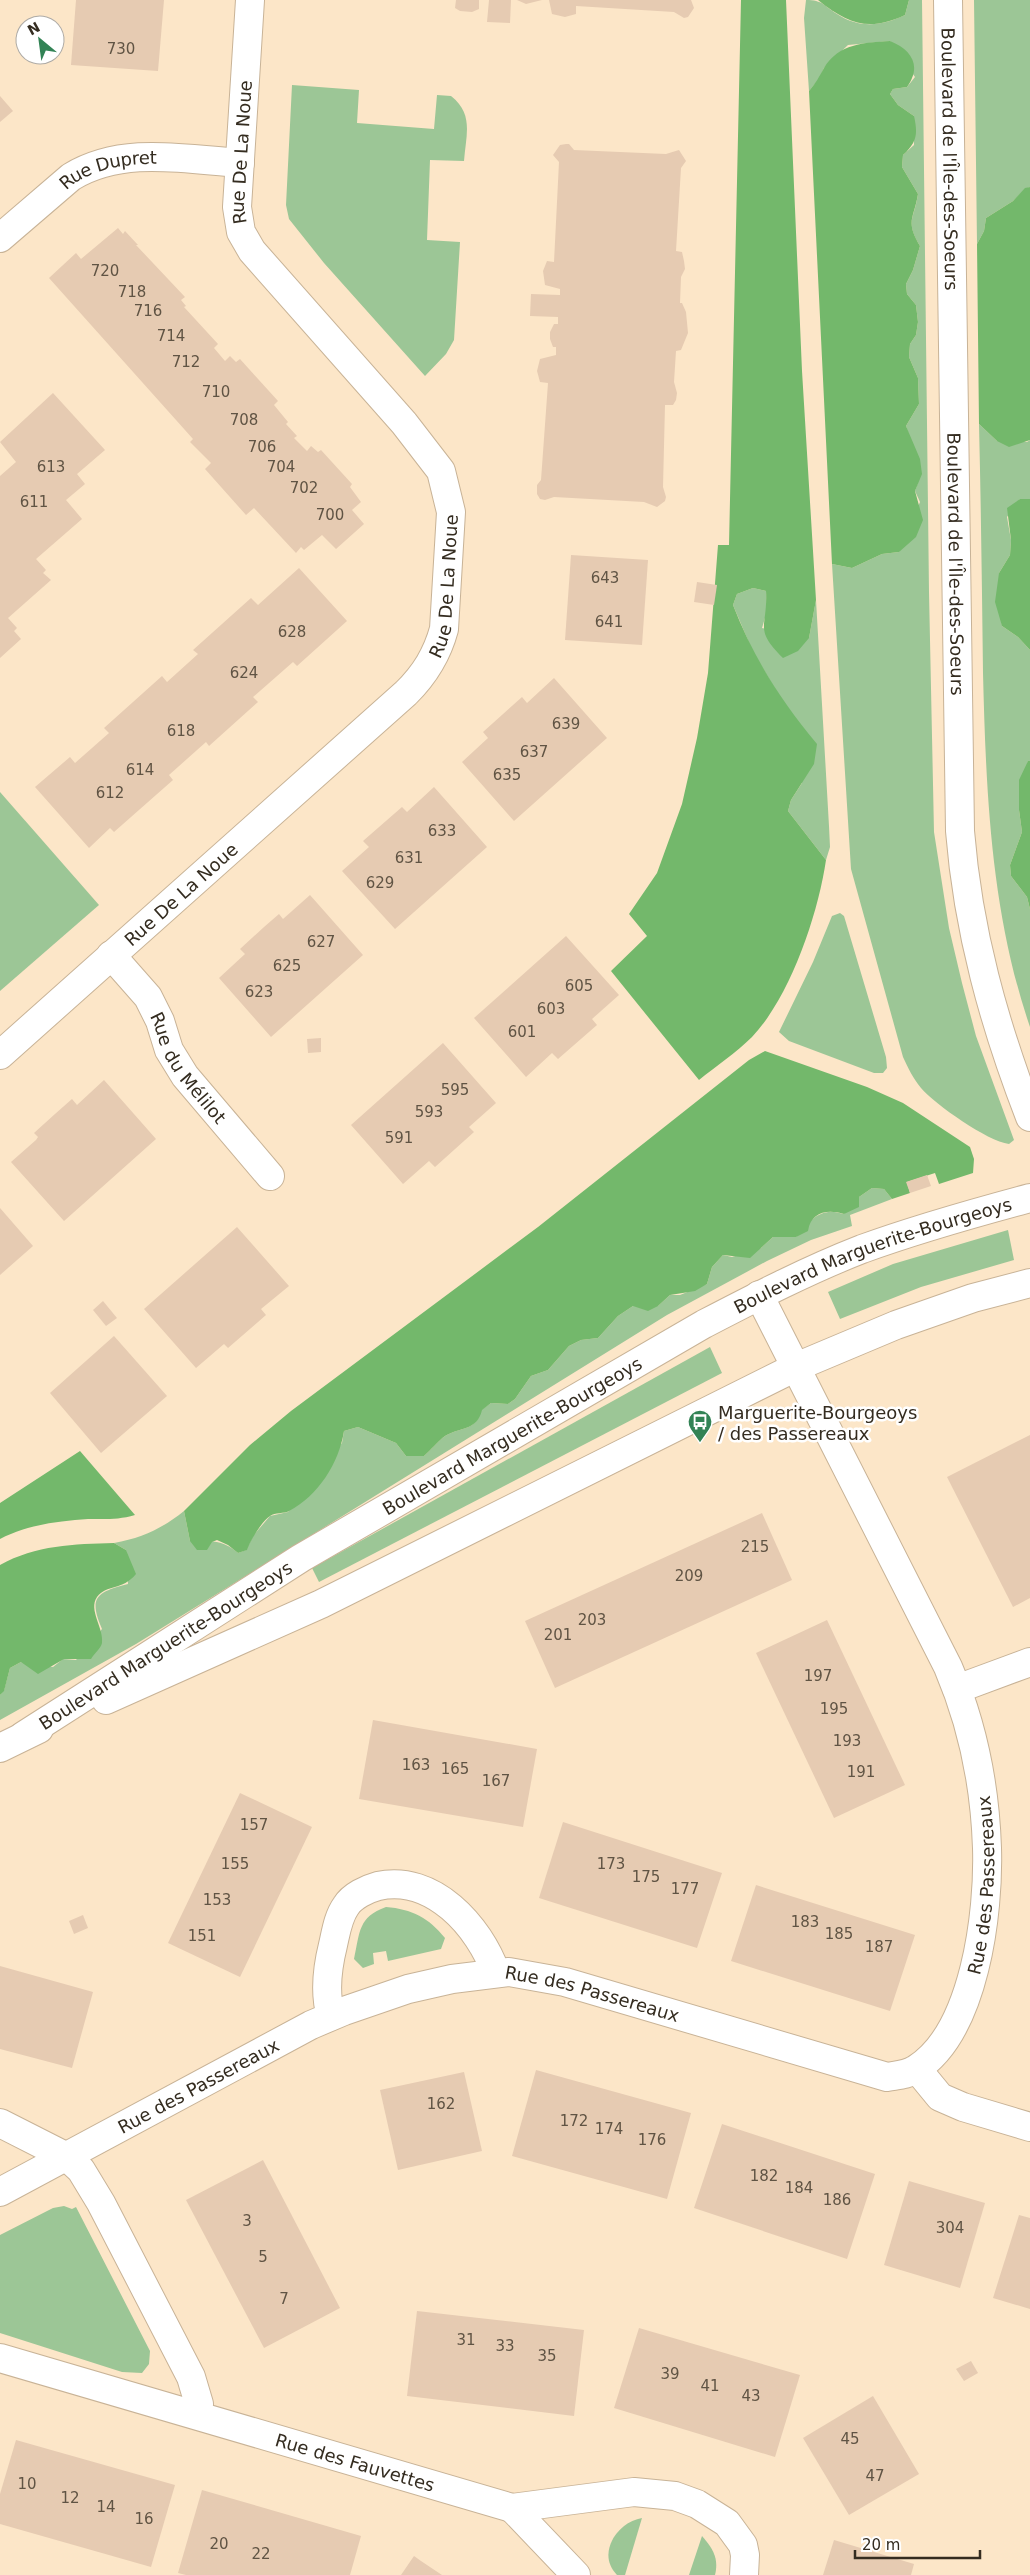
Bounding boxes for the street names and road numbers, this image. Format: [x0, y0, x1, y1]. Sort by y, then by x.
street label: Boulevard de l'Île-des-Soeurs [938, 27, 963, 291]
street label: Rue De La Noue [226, 79, 255, 226]
street label: Rue Dupret [55, 146, 157, 193]
street label: Boulevard de l'Île-des-Soeurs [944, 432, 969, 696]
street label: Rue De La Noue [424, 514, 461, 661]
street label: Rue De La Noue [120, 838, 242, 950]
street label: Rue du Mélilot [147, 1008, 231, 1127]
street label: Boulevard Marguerite-Bourgeoys [730, 1193, 1014, 1317]
street label: Boulevard Marguerite-Bourgeoys [379, 1352, 645, 1519]
street label: Boulevard Marguerite-Bourgeoys [35, 1556, 296, 1734]
street label: Rue des Passereaux [963, 1794, 998, 1977]
street label: Rue des Passereaux [503, 1961, 682, 2026]
street label: Rue des Passereaux [114, 2034, 283, 2137]
street label: Rue des Fauvettes [273, 2429, 437, 2495]

